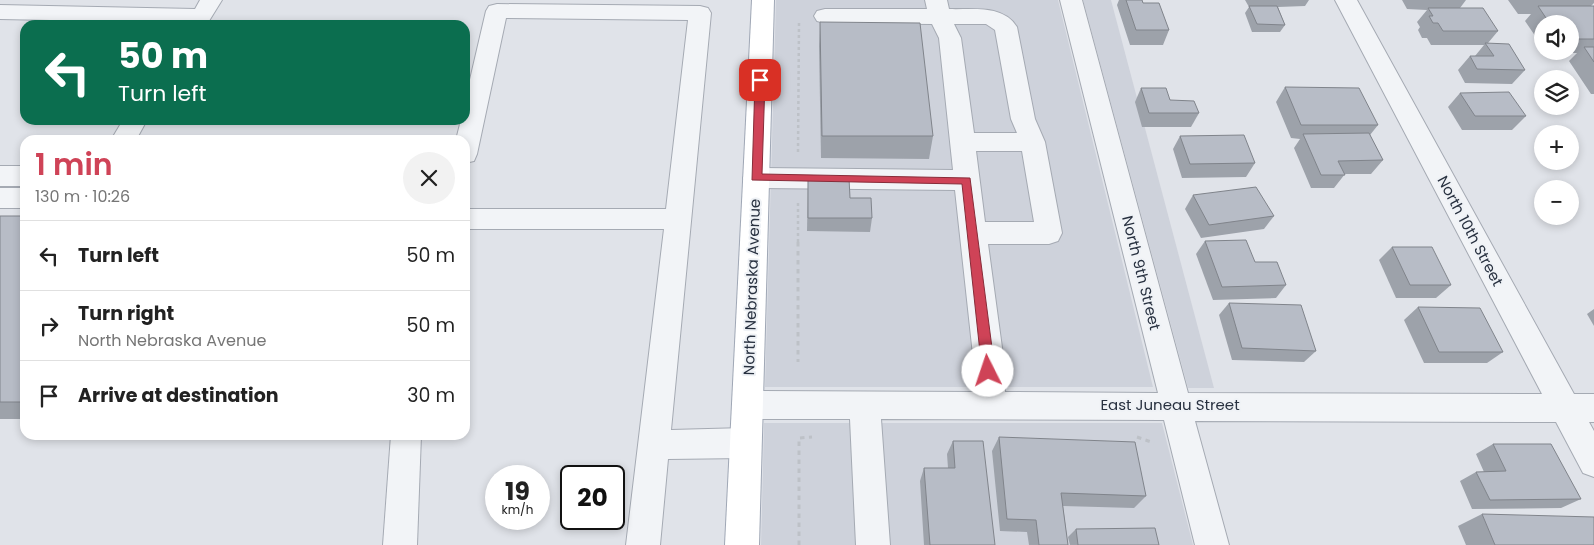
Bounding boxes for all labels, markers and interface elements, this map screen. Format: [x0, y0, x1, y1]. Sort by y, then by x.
map controls [1534, 15, 1579, 225]
button: sound [1534, 15, 1579, 60]
text: 50 m [118, 31, 208, 80]
icon: left [35, 40, 100, 105]
pin [739, 59, 781, 101]
icon: arrive [746, 66, 774, 94]
button: layers [1534, 70, 1579, 115]
text: Turn left [118, 78, 206, 109]
button: + [1534, 125, 1579, 170]
text: 1 min [35, 143, 113, 186]
button: close [403, 152, 455, 204]
street label: North 10th Street [1433, 172, 1508, 290]
button: − [1534, 180, 1579, 225]
text: 130 m · 10:26 [35, 185, 130, 208]
street label: North Nebraska Avenue [738, 198, 765, 376]
street label: North 9th Street [1117, 213, 1166, 332]
icon: left [35, 242, 63, 270]
text: Turn left [78, 242, 159, 269]
text: 50 m [406, 242, 455, 269]
text: Turn right [78, 300, 174, 327]
icon: right [35, 312, 63, 340]
text: 50 m [406, 312, 455, 339]
text: North Nebraska Avenue [78, 329, 266, 352]
position arrow [961, 344, 1013, 396]
icon: arrive [35, 382, 63, 410]
text: Arrive at destination [78, 382, 279, 409]
text: 30 m [407, 382, 455, 409]
street label: East Juneau Street [1100, 394, 1240, 415]
speed limit sign: 20 [560, 465, 625, 530]
text: 19 [505, 474, 530, 509]
text: km/h [502, 501, 533, 518]

